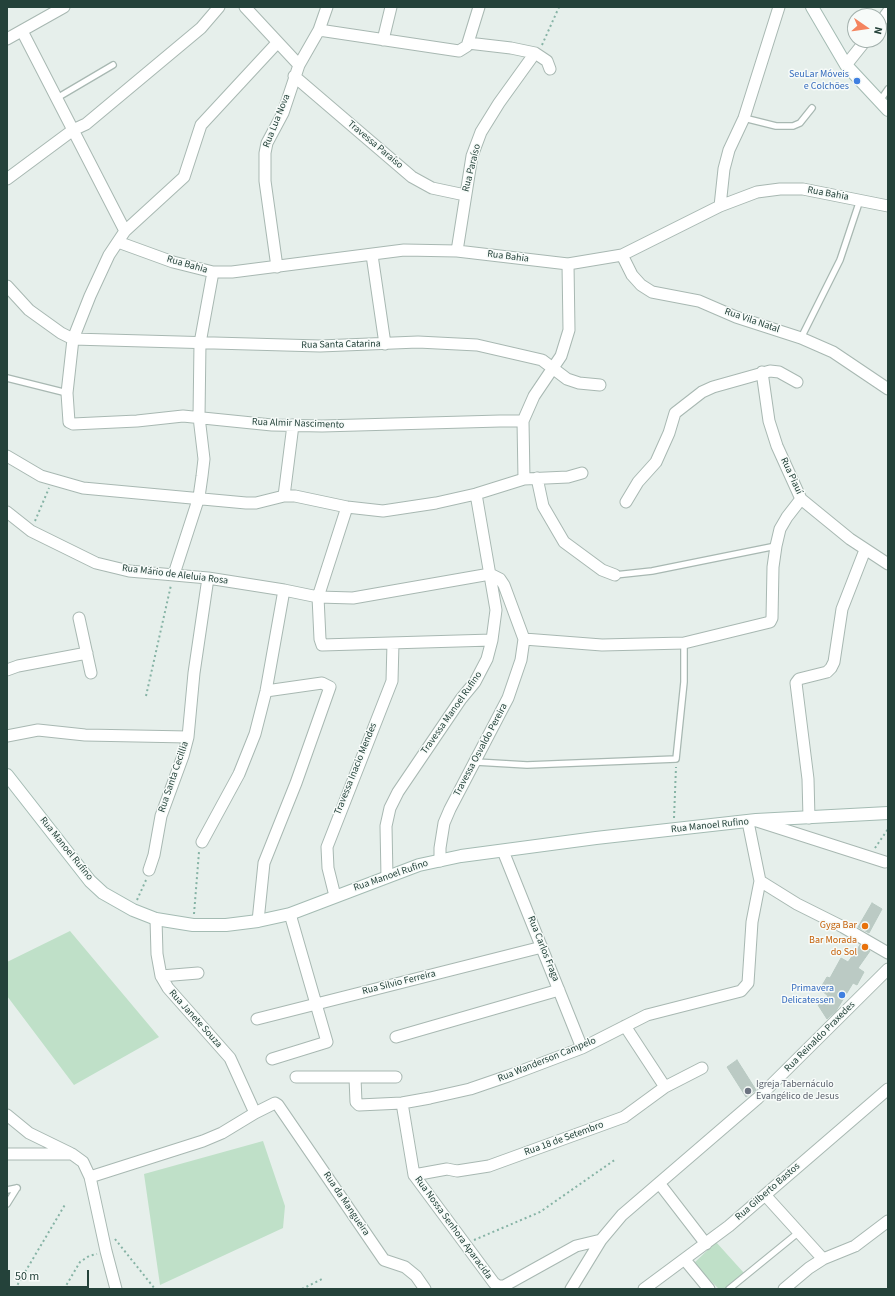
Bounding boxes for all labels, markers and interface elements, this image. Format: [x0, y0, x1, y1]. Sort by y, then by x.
north arrow [847, 8, 887, 48]
text: N [870, 25, 886, 36]
place label: SeuLar Móveis e Colchões [789, 69, 849, 92]
marker: SeuLar Móveis e Colchões [852, 76, 862, 86]
street label: Rua Lua Nova [261, 92, 293, 150]
street label: Travessa Paraíso [345, 118, 405, 172]
street label: Rua Paraíso [460, 143, 484, 193]
street label: Rua Bahia [806, 184, 850, 204]
street label: Rua Bahia [486, 248, 530, 266]
street label: Rua Bahia [165, 253, 209, 277]
street label: Rua Vila Natal [723, 306, 781, 336]
street label: Rua Santa Catarina [301, 338, 381, 352]
street label: Rua Almir Nascimento [252, 416, 344, 432]
street label: Rua Piauí [777, 456, 805, 496]
street label: Rua Mário de Aleluia Rosa [121, 563, 229, 587]
street label: Travessa Manoel Rufino [419, 669, 485, 757]
street label: Travessa Osvaldo Pereira [451, 701, 511, 799]
street label: Travessa Inacio Mendes [332, 721, 380, 817]
street label: Rua Santa Cecillia [156, 740, 192, 814]
street label: Rua Manoel Rufino [37, 815, 95, 883]
street label: Rua Manoel Rufino [670, 816, 750, 836]
street label: Rua Manoel Rufino [352, 858, 430, 894]
street label: Rua Carlos Fraga [524, 915, 562, 983]
place label: Gyga Bar [820, 920, 857, 932]
marker: Gyga Bar [860, 921, 870, 931]
place label: Bar Morada do Sol [809, 935, 857, 958]
marker: Bar Morada do Sol [860, 942, 870, 952]
street label: Rua Silvio Ferreira [361, 968, 437, 998]
place label: Primavera Delicatessen [782, 983, 834, 1006]
street label: Rua Janete Souza [166, 988, 224, 1050]
marker: Primavera Delicatessen [837, 990, 847, 1000]
street label: Rua Reinaldo Praxedes [782, 999, 858, 1075]
street label: Rua Wanderson Campelo [496, 1035, 598, 1085]
place label: Igreja Tabernáculo Evangélico de Jesus [756, 1079, 839, 1102]
marker: Igreja Tabernáculo Evangélico de Jesus [743, 1086, 753, 1096]
street label: Rua 18 de Setembro [523, 1119, 605, 1159]
street label: Rua Gilberto Bastos [733, 1161, 803, 1223]
street label: Rua da Mangueira [320, 1170, 372, 1238]
street label: Rua Nossa Senhora Aparacida [412, 1174, 494, 1282]
scale bar [10, 1262, 91, 1288]
text: 50 m [15, 1268, 39, 1285]

